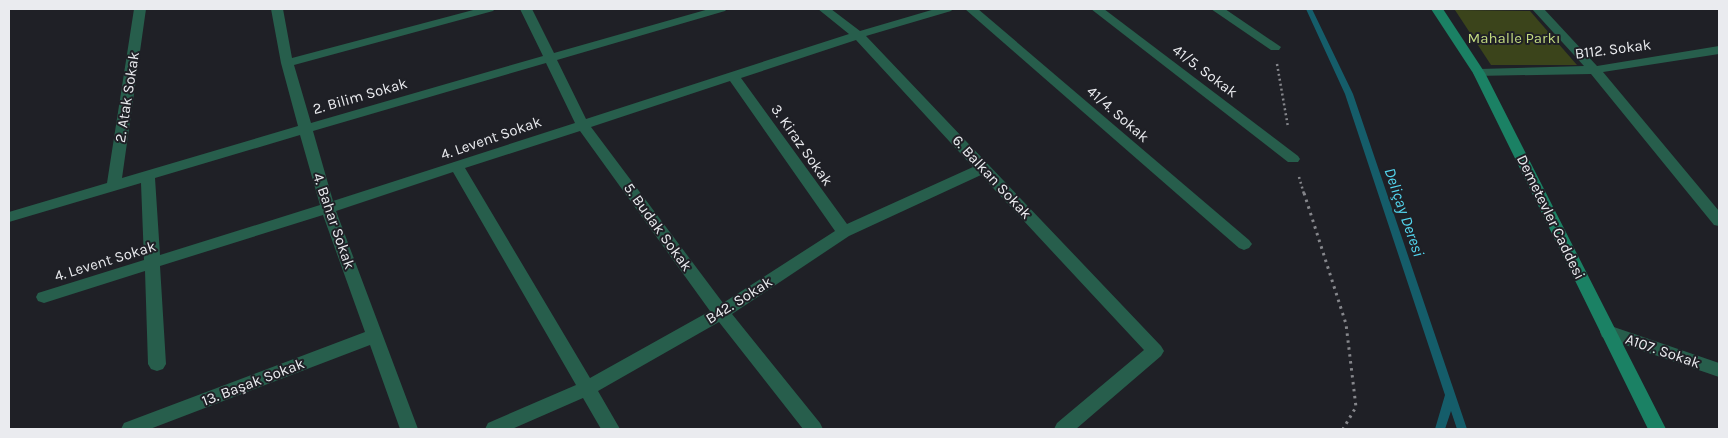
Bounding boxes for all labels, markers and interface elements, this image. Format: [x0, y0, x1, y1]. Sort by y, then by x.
park label: Mahalle Parkı [1468, 29, 1560, 47]
street label: B112. Sokak [1574, 35, 1652, 63]
street label: 41/5. Sokak [1169, 41, 1241, 101]
street label: 2. Atak Sokak [111, 50, 143, 144]
street label: 2. Bilim Sokak [311, 74, 409, 118]
street label: 41/4. Sokak [1083, 82, 1153, 146]
street label: 3. Kiraz Sokak [767, 101, 837, 189]
street label: 4. Levent Sokak [438, 112, 544, 164]
street label: 6. Balkan Sokak [948, 131, 1036, 223]
street label: Demetevler Caddesi [1513, 152, 1589, 282]
water label: Deliçay Deresi [1380, 165, 1429, 259]
street label: 4. Bahar Sokak [309, 170, 359, 272]
street label: 5. Budak Sokak [620, 179, 696, 275]
street label: 4. Levent Sokak [52, 237, 158, 285]
street label: B42. Sokak [702, 272, 776, 328]
street label: A107. Sokak [1623, 330, 1703, 372]
street label: 13. Başak Sokak [199, 354, 307, 410]

